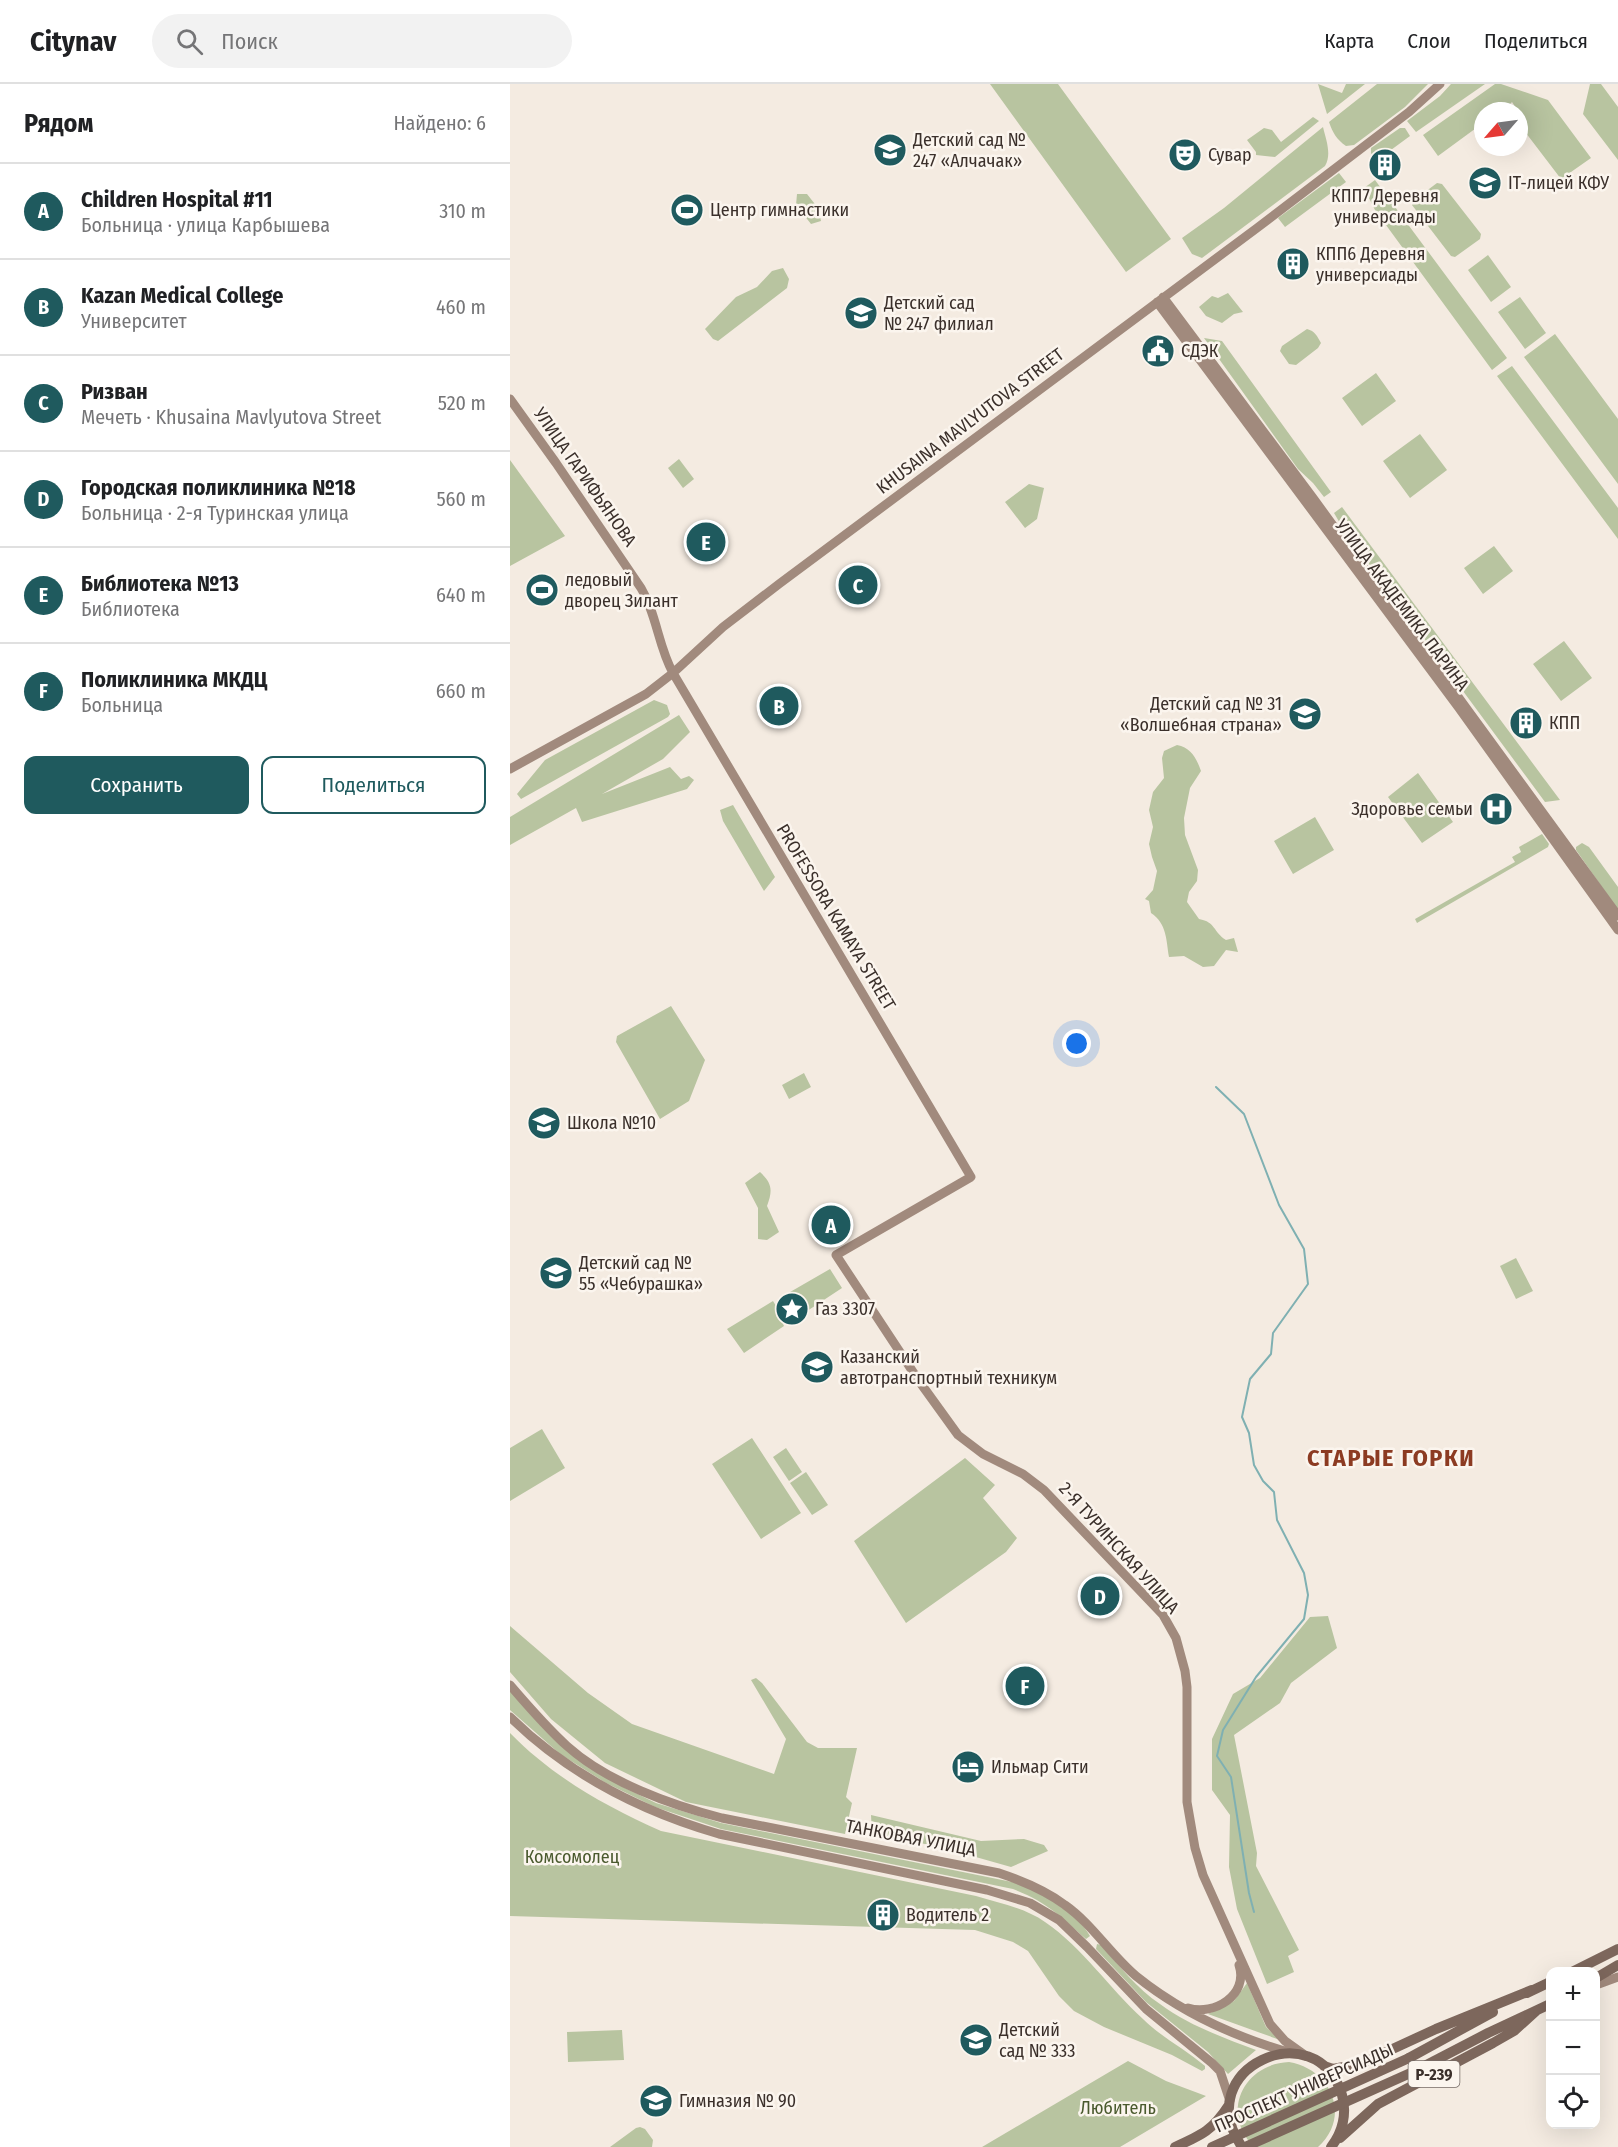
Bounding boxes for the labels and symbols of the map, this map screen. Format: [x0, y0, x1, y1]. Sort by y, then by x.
north arrow [1474, 102, 1528, 156]
place label: Детский сад № 247 «Алчачак» [912, 129, 1026, 172]
school or university icon: Детский сад № 247 «Алчачак» [872, 132, 908, 168]
theatre icon: Сувар [1167, 137, 1203, 173]
place label: Сувар [1208, 144, 1252, 166]
building icon: КПП7 Деревня универсиады [1367, 147, 1403, 183]
school or university icon: IT-лицей КФУ [1467, 165, 1503, 201]
place label: IT-лицей КФУ [1508, 172, 1609, 194]
place label: КПП7 Деревня универсиады [1331, 185, 1439, 228]
sports icon: Центр гимнастики [669, 192, 705, 228]
place label: Центр гимнастики [710, 199, 849, 221]
place label: КПП6 Деревня универсиады [1316, 243, 1425, 286]
building icon: КПП6 Деревня универсиады [1275, 246, 1311, 282]
place label: Детский сад № 247 филиал [883, 292, 994, 335]
school or university icon: Детский сад № 247 филиал [843, 295, 879, 331]
public building icon: СДЭК [1140, 333, 1176, 369]
place label: СДЭК [1181, 340, 1219, 362]
street label: KHUSAINA MAVLYUTOVA STREET [872, 343, 1069, 499]
street label: УЛИЦА ГАРИФЬЯНОВА [528, 402, 642, 551]
street label: УЛИЦА АКАДЕМИКА ПАРИНА [1330, 514, 1474, 696]
pin: E [686, 520, 726, 564]
pin: C [838, 562, 878, 608]
place label: ледовый дворец Зилант [565, 569, 679, 612]
sports icon: ледовый дворец Зилант [524, 572, 560, 608]
pin: B [760, 684, 798, 728]
place label: Детский сад № 31 «Волшебная страна» [1120, 693, 1282, 736]
school or university icon: Детский сад № 31 «Волшебная страна» [1287, 696, 1323, 732]
building icon: КПП [1508, 705, 1544, 741]
place label: КПП [1549, 712, 1580, 734]
hospital icon: Здоровье семьи [1478, 791, 1514, 827]
place label: Здоровье семьи [1351, 798, 1473, 820]
street label: PROFESSORA KAMAYA STREET [772, 820, 901, 1015]
your location [1062, 1029, 1091, 1058]
school or university icon: Школа №10 [526, 1105, 562, 1141]
place label: Школа №10 [567, 1112, 656, 1134]
pin: A [812, 1202, 850, 1248]
place label: Детский сад № 55 «Чебурашка» [578, 1252, 703, 1295]
school or university icon: Детский сад № 55 «Чебурашка» [538, 1255, 574, 1291]
place icon: Газ 3307 [774, 1291, 810, 1327]
place label: Газ 3307 [815, 1298, 875, 1320]
place label: Казанский автотранспортный техникум [840, 1346, 1057, 1389]
school or university icon: Казанский автотранспортный техникум [799, 1349, 835, 1385]
district label: СТАРЫЕ ГОРКИ [1307, 1444, 1475, 1472]
street label: 2-Я ТУРИНСКАЯ УЛИЦА [1054, 1478, 1184, 1619]
pin: D [1080, 1574, 1120, 1618]
pin: F [1006, 1664, 1044, 1708]
hotel icon: Ильмар Сити [950, 1749, 986, 1785]
place label: Ильмар Сити [991, 1756, 1089, 1778]
street label: ТАНКОВАЯ УЛИЦА [844, 1815, 978, 1861]
park label: Комсомолец [525, 1846, 620, 1868]
building icon: Водитель 2 [865, 1897, 901, 1933]
place label: Водитель 2 [906, 1904, 989, 1926]
place label: Детский сад № 333 [998, 2019, 1075, 2062]
school or university icon: Детский сад № 333 [958, 2022, 994, 2058]
street label: ПРОСПЕКТ УНИВЕРСИАДЫ [1211, 2039, 1397, 2137]
road number: Р-239 [1408, 2061, 1460, 2087]
school or university icon: Гимназия № 90 [638, 2083, 674, 2119]
place label: Гимназия № 90 [679, 2090, 796, 2112]
park label: Любитель [1080, 2097, 1156, 2119]

